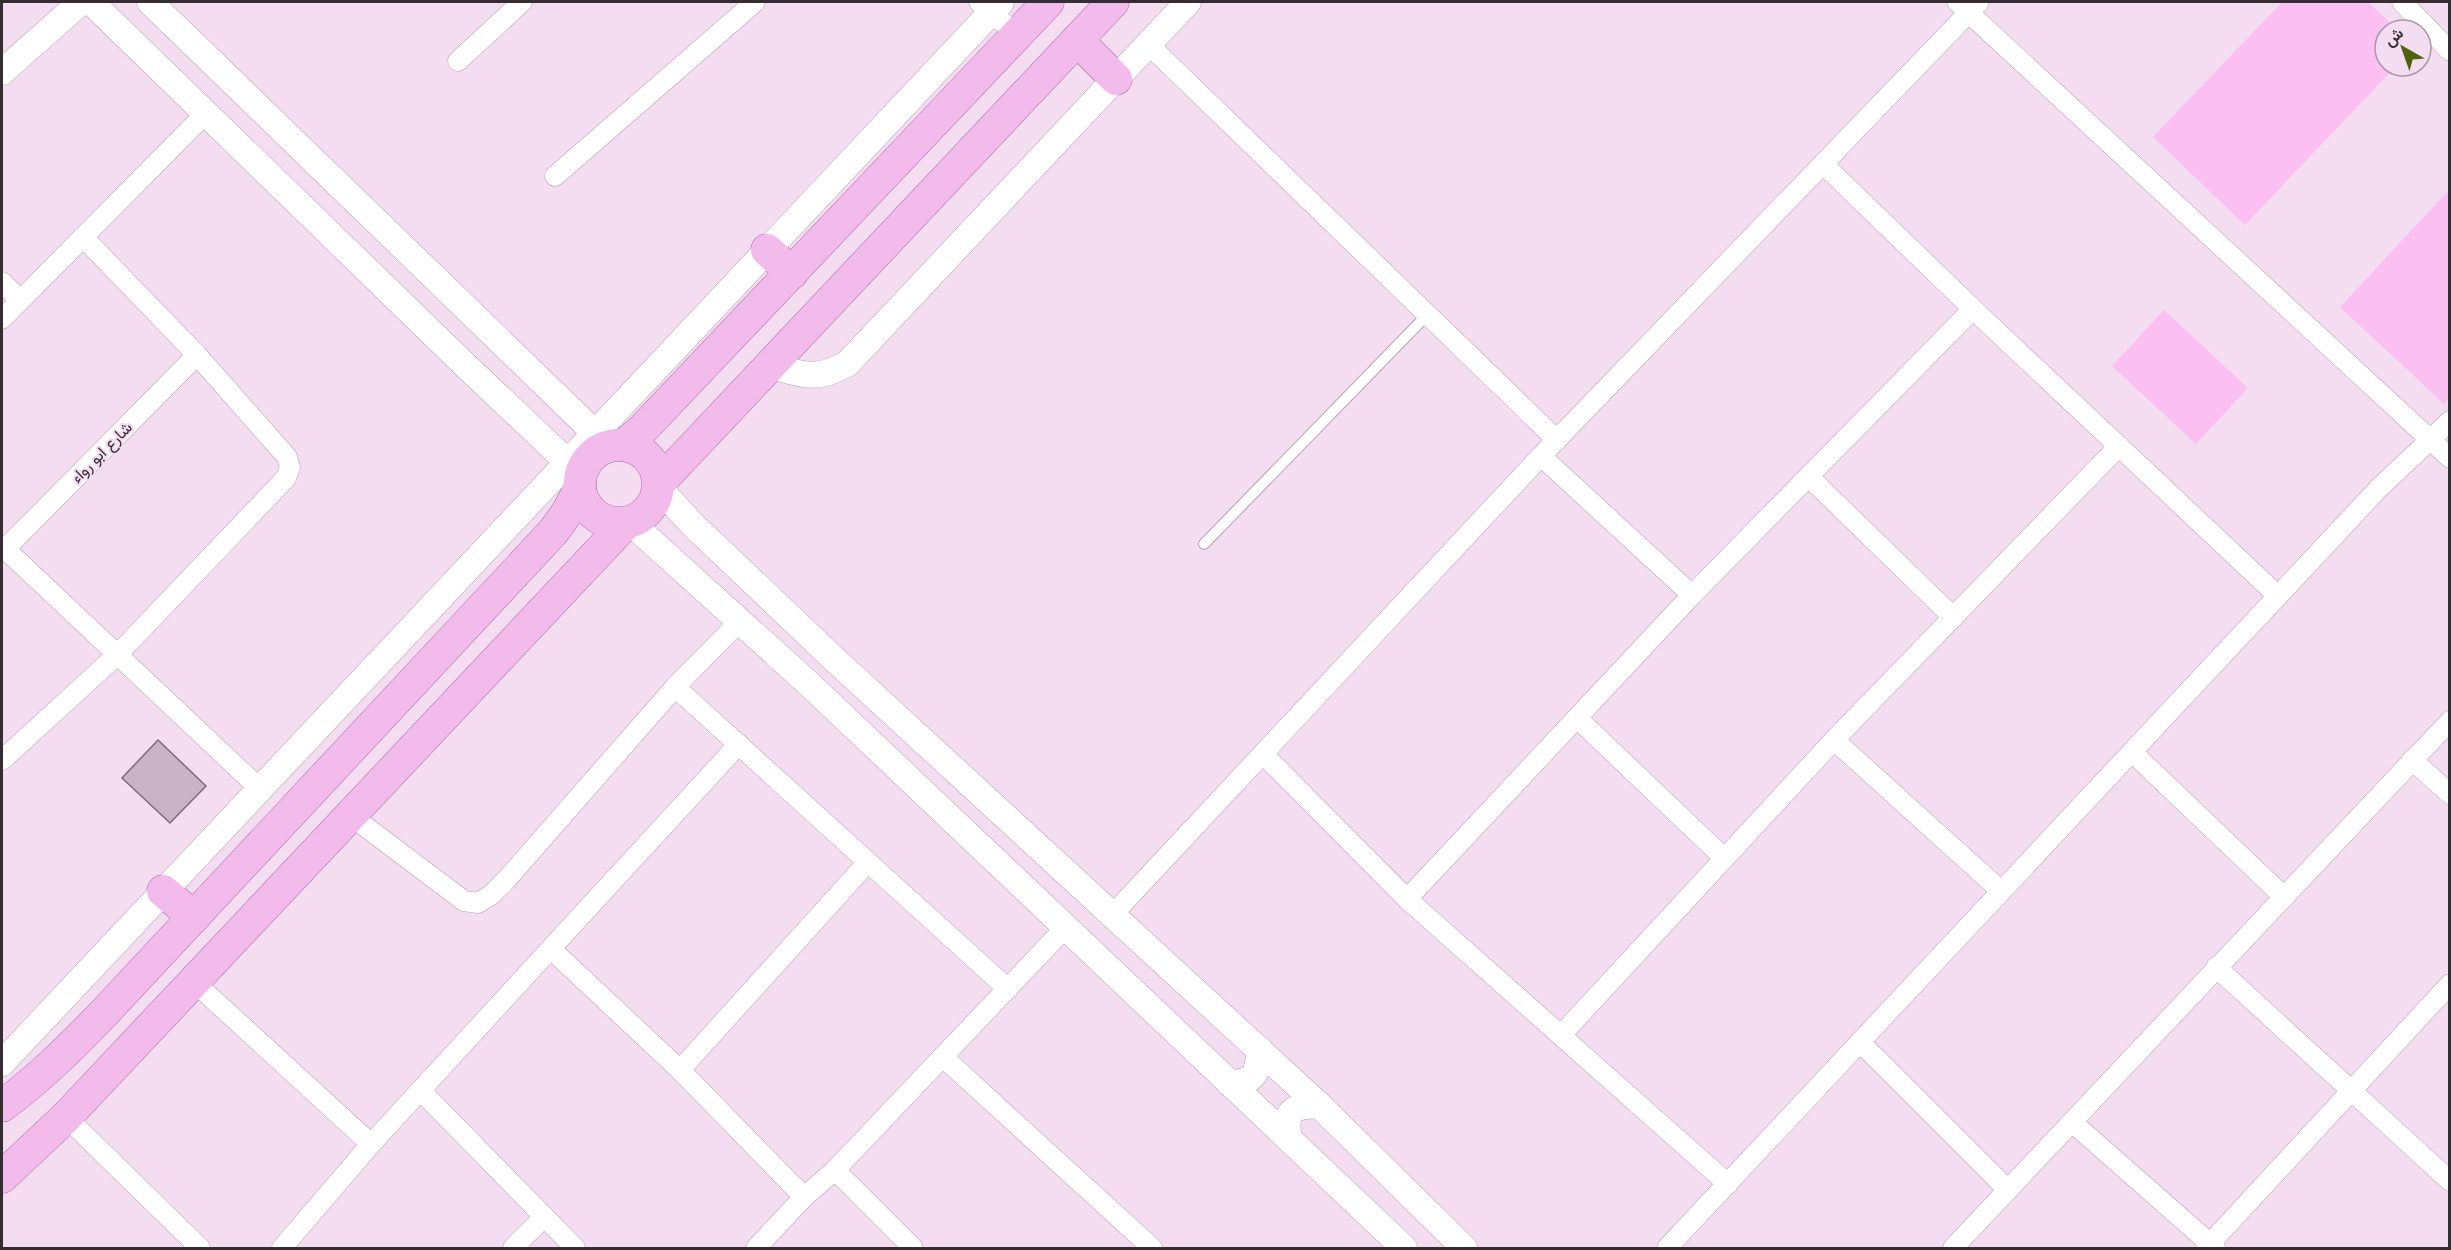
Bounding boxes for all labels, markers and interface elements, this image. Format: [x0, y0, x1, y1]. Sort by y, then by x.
north arrow [2373, 18, 2433, 78]
text: ش [2380, 23, 2407, 50]
street label: شارع ابو رواء [66, 417, 137, 488]

